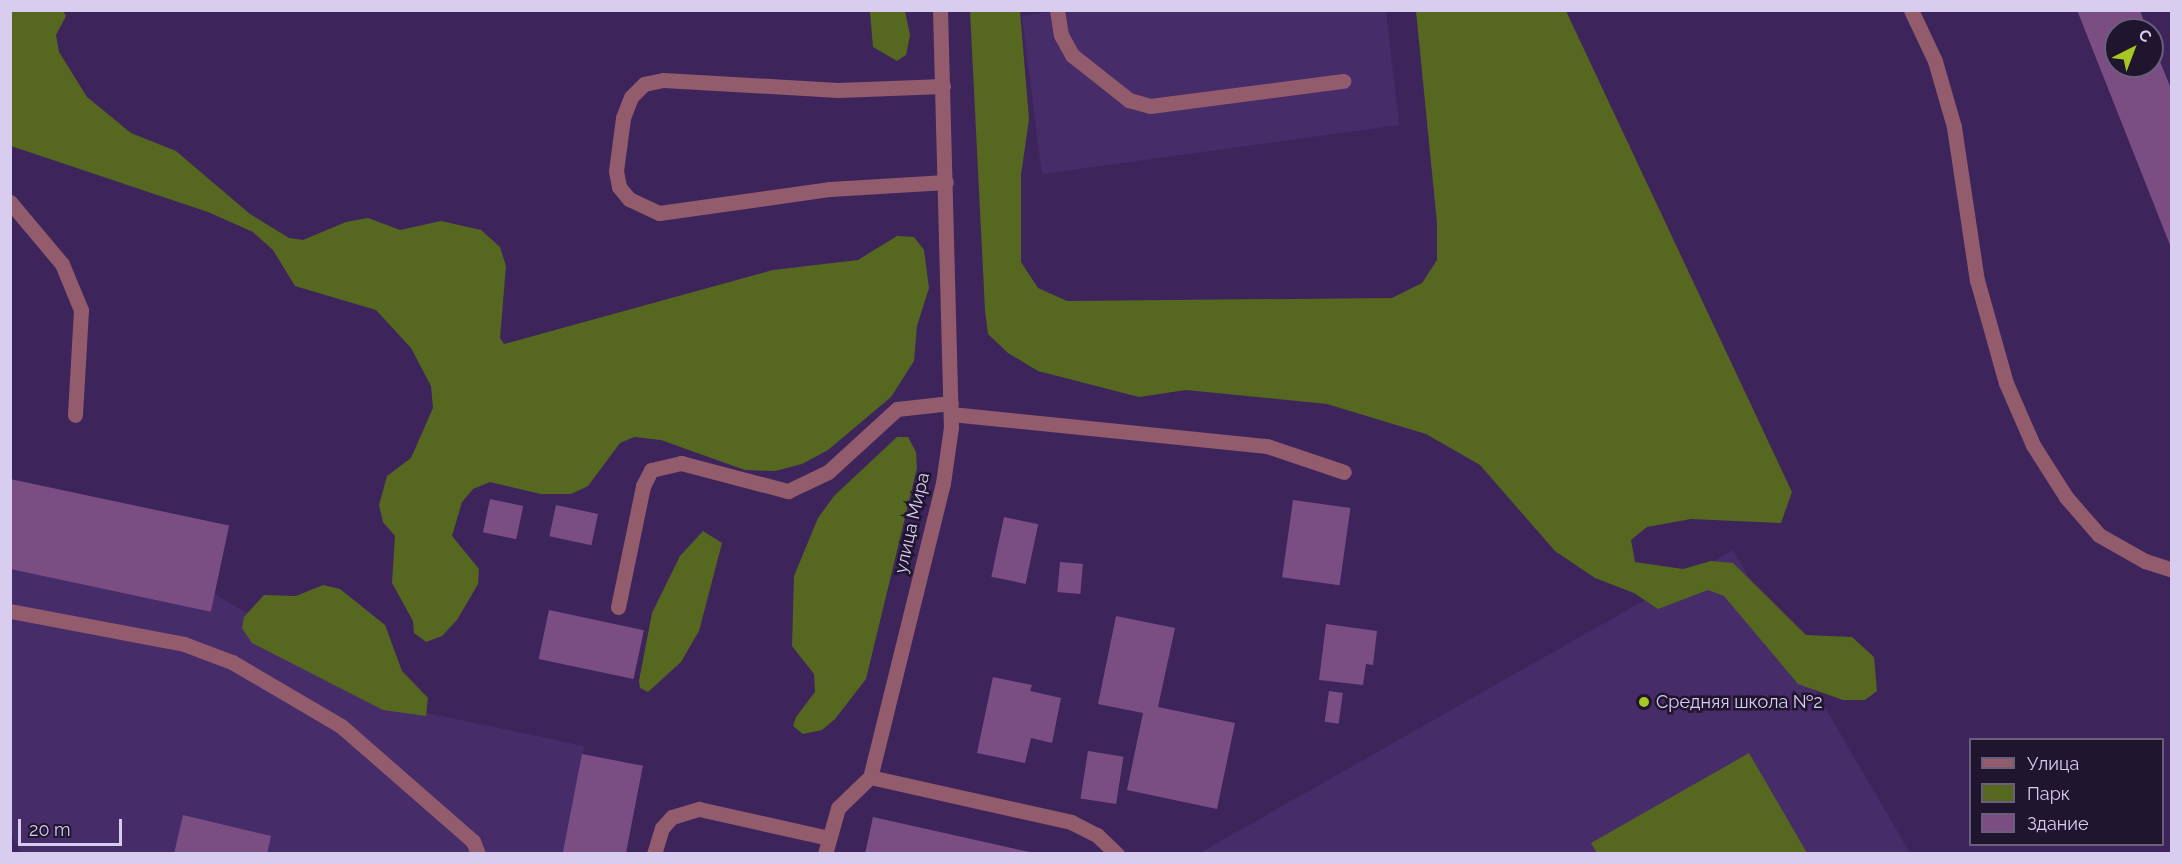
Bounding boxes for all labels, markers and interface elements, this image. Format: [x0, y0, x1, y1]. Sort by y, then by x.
north arrow [2104, 18, 2164, 78]
text: С [2135, 25, 2155, 46]
street label: улица Мира [890, 470, 934, 576]
place label: Средняя школа №2 [1656, 691, 1823, 713]
marker: Средняя школа №2 [1637, 695, 1651, 709]
legend [1969, 738, 2164, 846]
text: Улица [2027, 753, 2079, 774]
text: Парк [2027, 783, 2070, 804]
scale bar [21, 807, 124, 845]
text: Здание [2027, 813, 2089, 834]
text: 20 m [29, 819, 71, 840]

